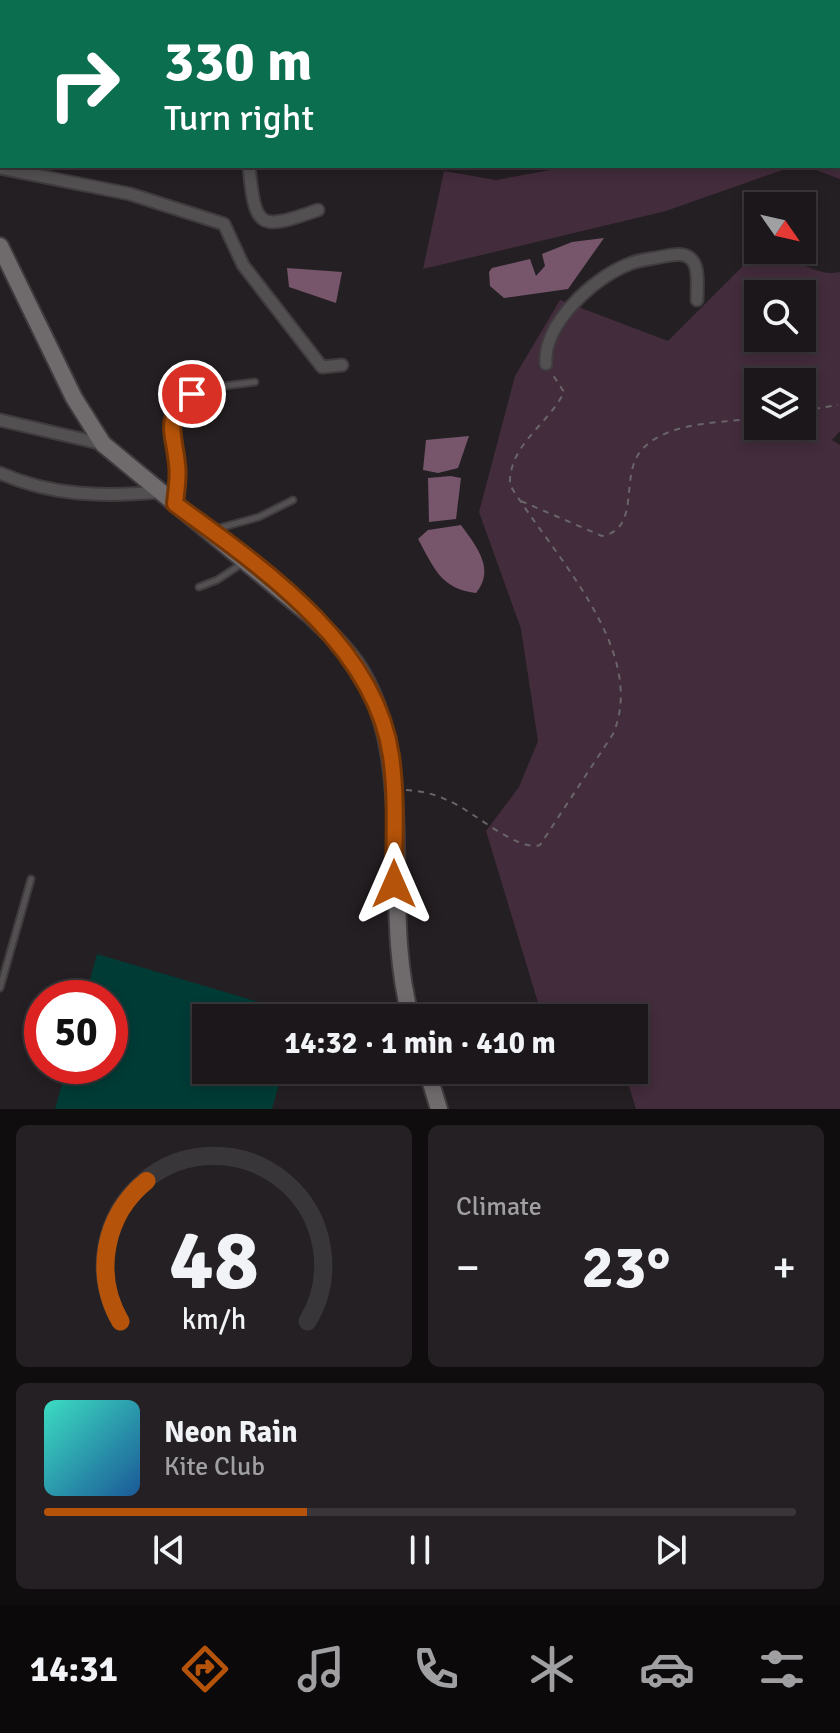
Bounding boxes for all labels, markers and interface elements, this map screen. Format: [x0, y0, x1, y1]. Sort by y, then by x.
text: 330 m [164, 27, 312, 96]
icon: right [32, 32, 136, 136]
text: Turn right [164, 96, 314, 141]
north arrow [744, 192, 816, 264]
map controls [744, 192, 816, 440]
button: search [744, 280, 816, 352]
pin [158, 360, 226, 428]
button: layers [744, 368, 816, 440]
icon: arrive [170, 372, 214, 416]
position arrow [352, 842, 436, 926]
speed limit sign: 50 [24, 980, 128, 1084]
text: 14:32 · 1 min · 410 m [284, 1025, 556, 1062]
text: Climate [456, 1191, 542, 1223]
text: 48 [169, 1210, 259, 1312]
text: 23° [582, 1231, 670, 1305]
text: − [456, 1241, 480, 1295]
text: + [772, 1241, 796, 1295]
text: km/h [182, 1302, 246, 1337]
text: Neon Rain [164, 1414, 298, 1451]
text: Kite Club [164, 1451, 265, 1483]
icon: previous [147, 1528, 191, 1572]
icon: pause [398, 1528, 442, 1572]
icon: next [649, 1528, 693, 1572]
icon: directions [177, 1641, 233, 1697]
icon: music [293, 1641, 349, 1697]
icon: phone [408, 1641, 464, 1697]
icon: climate [524, 1641, 580, 1697]
icon: car [639, 1641, 695, 1697]
icon: filters [754, 1641, 810, 1697]
text: 14:31 [30, 1647, 118, 1692]

